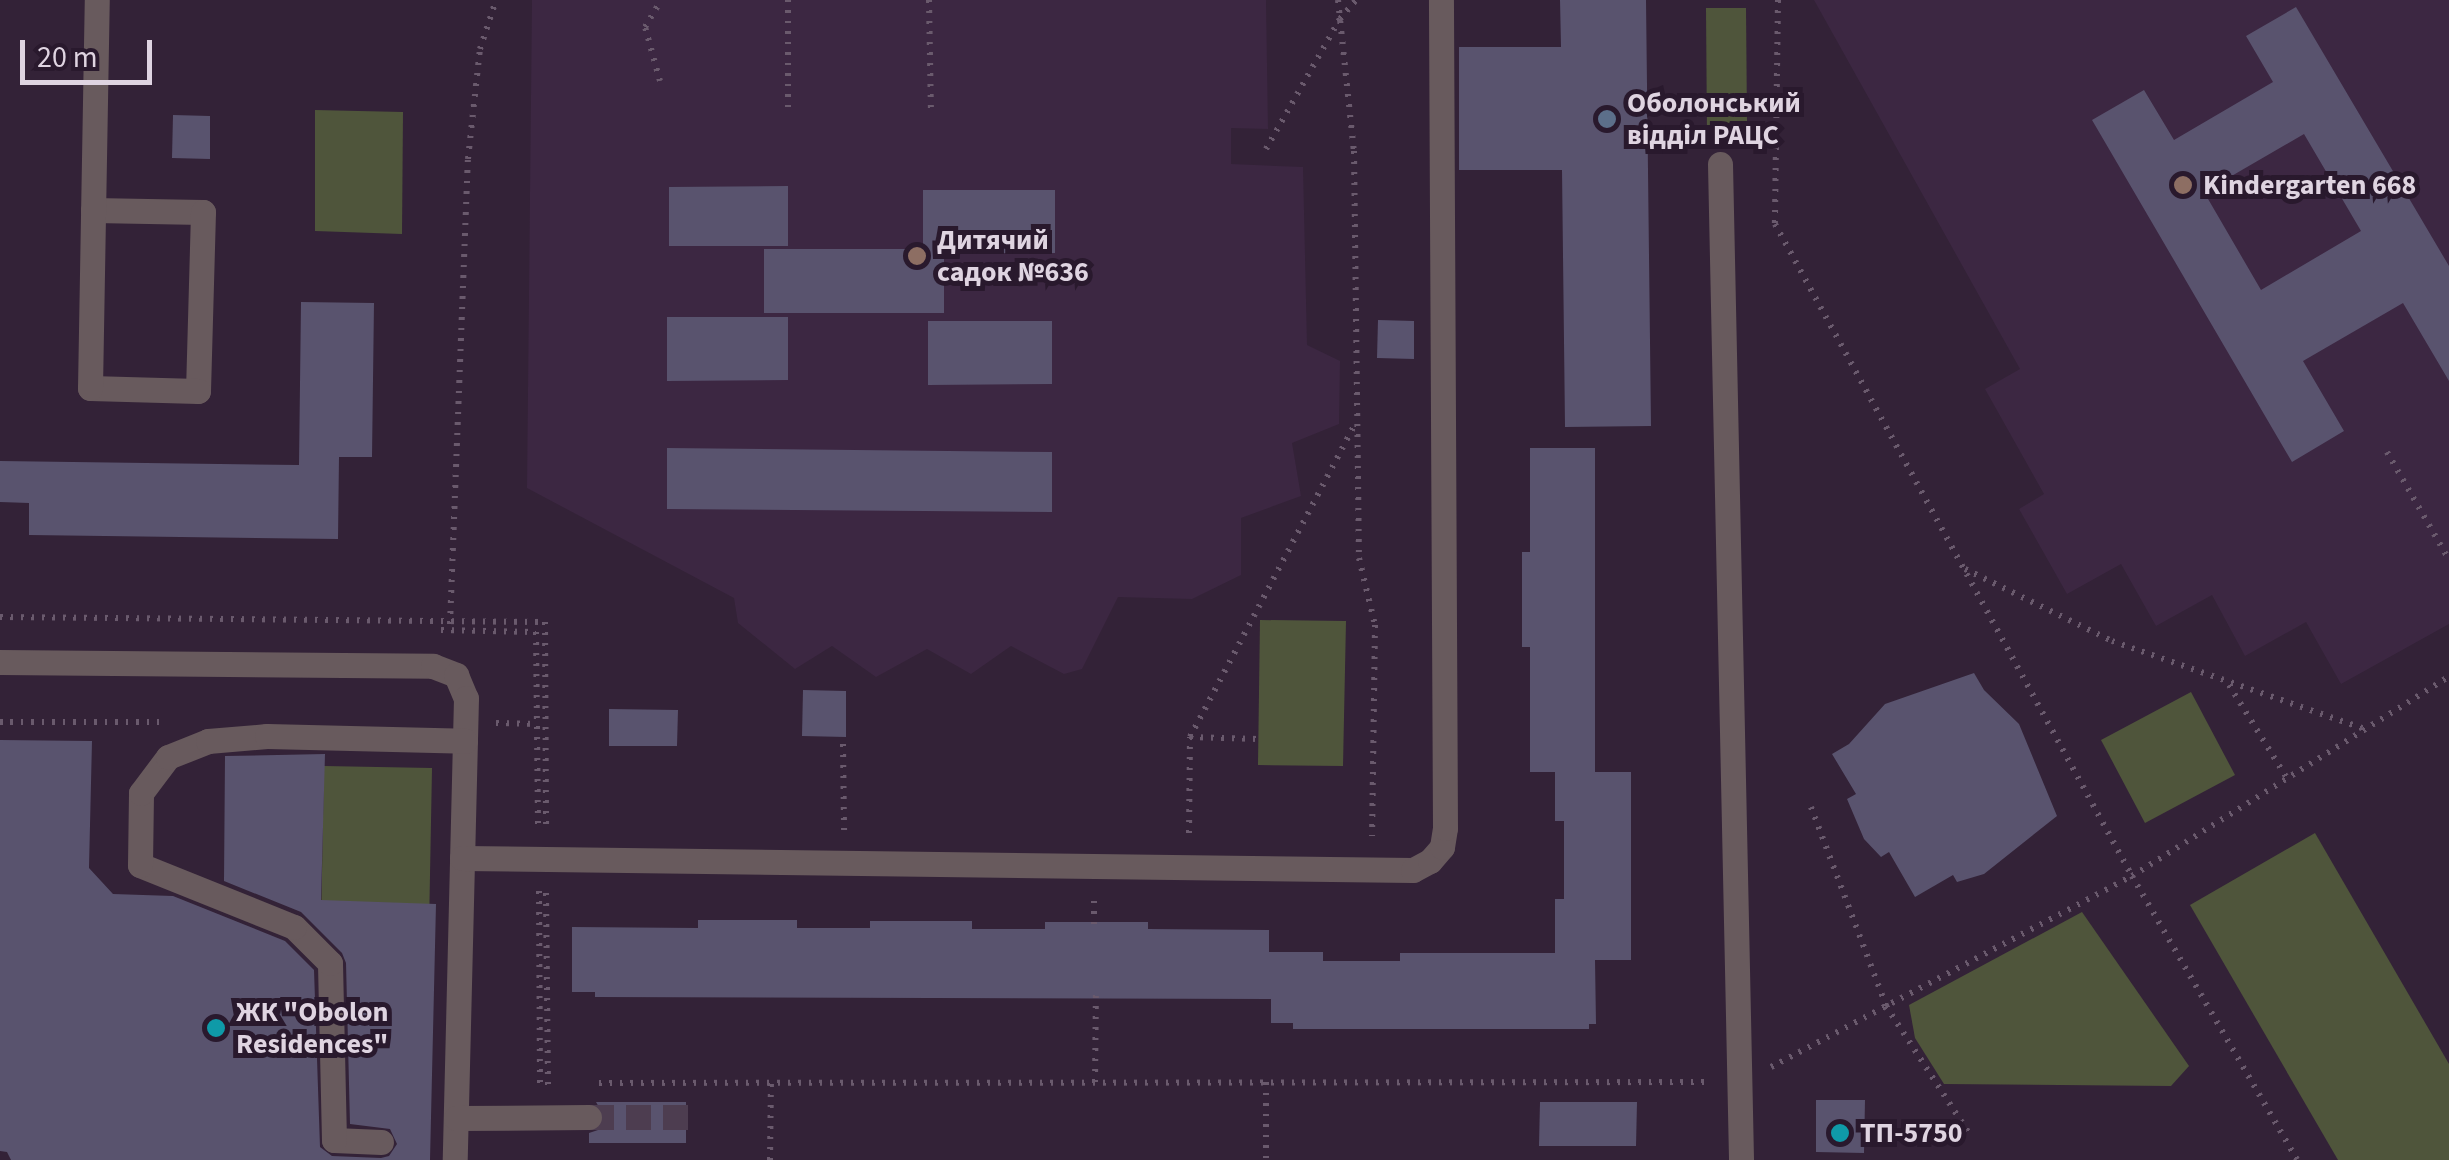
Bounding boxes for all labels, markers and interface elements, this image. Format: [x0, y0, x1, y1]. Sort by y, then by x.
scale bar [25, 20, 158, 82]
text: 20 m [37, 36, 98, 79]
place label: Оболонський відділ РАЦС [1627, 86, 1801, 152]
marker: Оболонський відділ РАЦС [1596, 108, 1618, 130]
place label: Kindergarten 668 [2203, 168, 2416, 202]
marker: Kindergarten 668 [2172, 174, 2194, 196]
place label: Дитячий садок №636 [937, 223, 1089, 289]
marker: Дитячий садок №636 [906, 245, 928, 267]
place label: ЖК "Obolon Residences" [236, 995, 389, 1061]
marker: ЖК "Obolon Residences" [205, 1017, 227, 1039]
place label: ТП-5750 [1860, 1116, 1963, 1150]
marker: ТП-5750 [1829, 1122, 1851, 1144]

